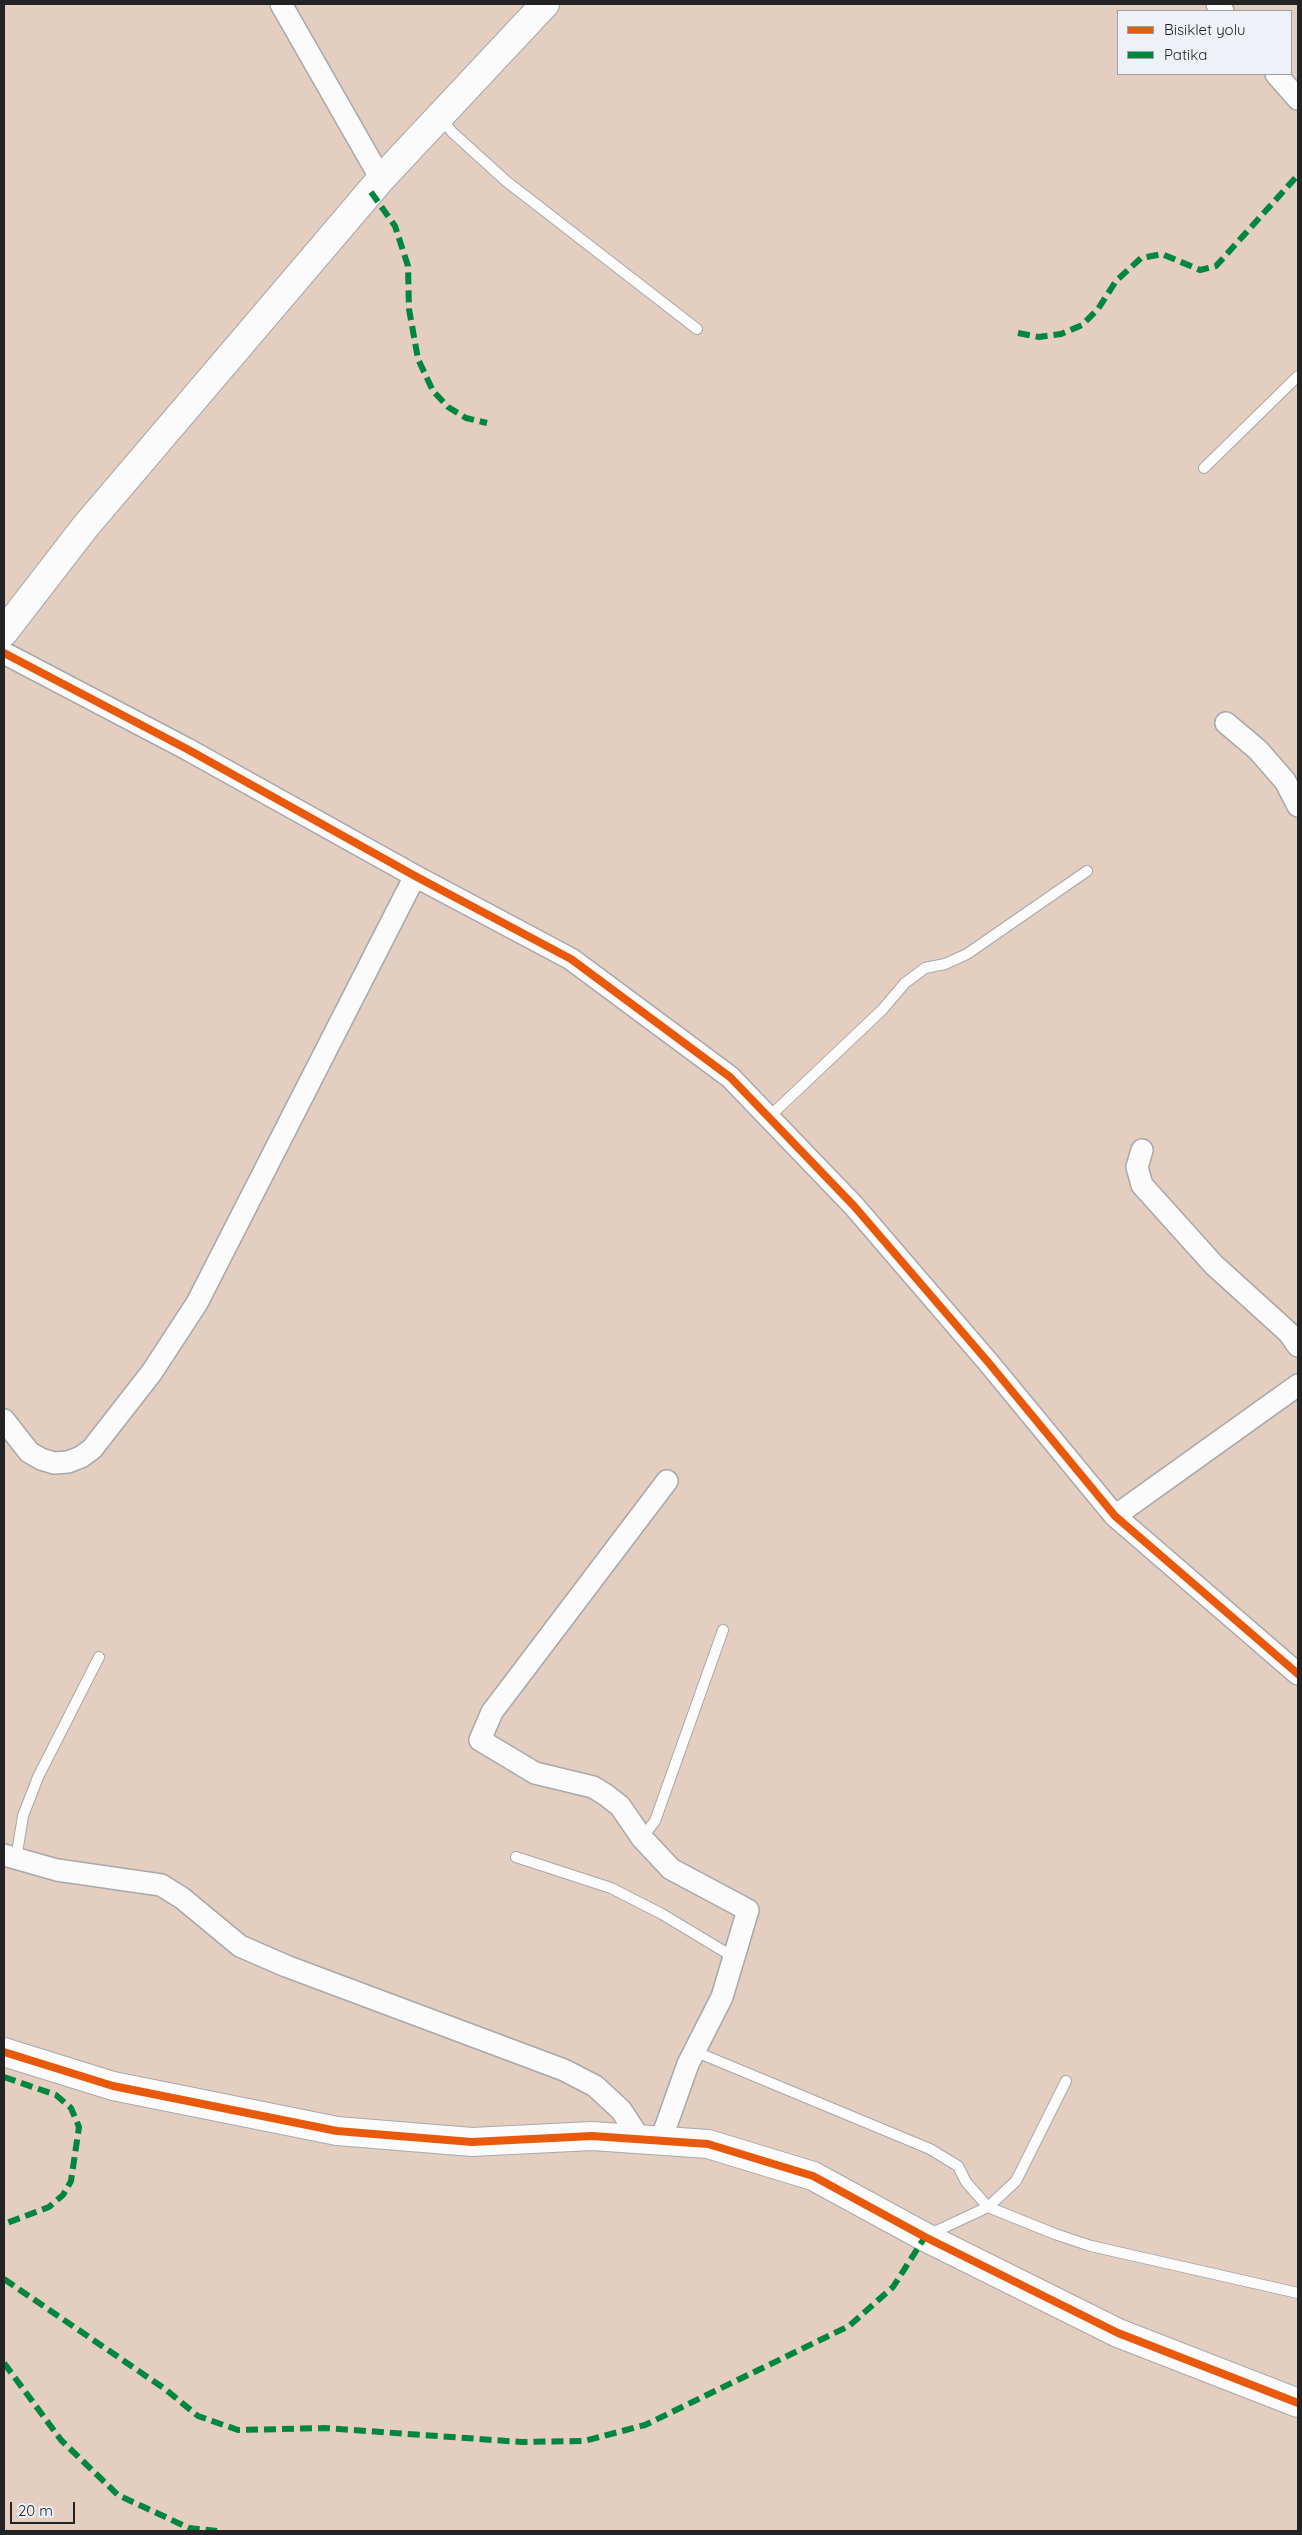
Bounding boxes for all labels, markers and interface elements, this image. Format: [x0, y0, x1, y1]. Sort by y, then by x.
legend [1117, 10, 1292, 75]
text: Bisiklet yolu [1164, 20, 1246, 39]
text: Patika [1164, 45, 1207, 64]
scale bar [12, 2492, 78, 2524]
text: 20 m [18, 2501, 53, 2520]

